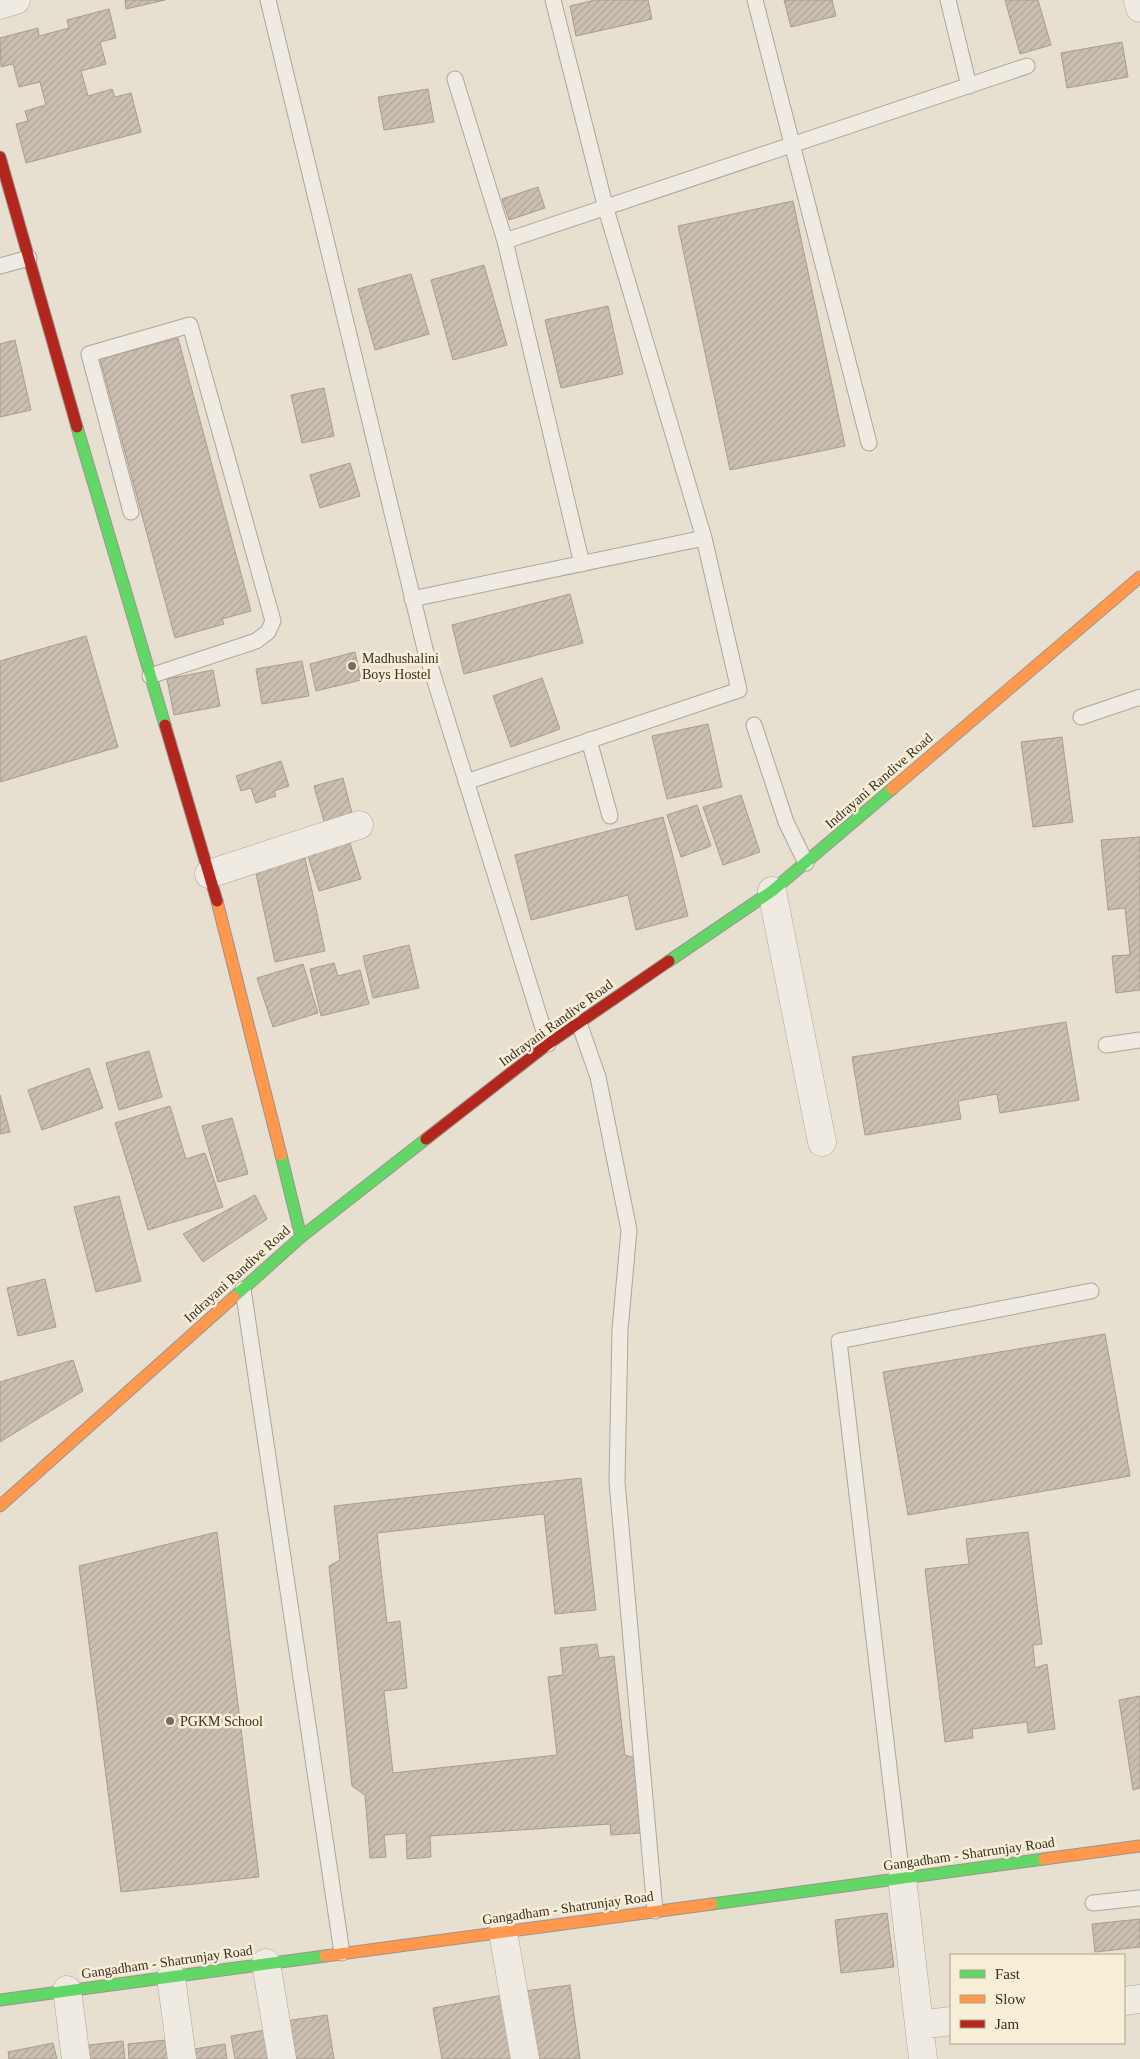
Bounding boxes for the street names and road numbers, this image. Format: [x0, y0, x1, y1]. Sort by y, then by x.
street label: Indrayani Randive Road [822, 730, 936, 832]
street label: Indrayani Randive Road [496, 977, 616, 1069]
street label: Indrayani Randive Road [181, 1223, 293, 1325]
street label: Gangadham - Shatrunjay Road [882, 1835, 1056, 1873]
street label: Gangadham - Shatrunjay Road [481, 1889, 655, 1927]
street label: Gangadham - Shatrunjay Road [80, 1943, 254, 1981]

